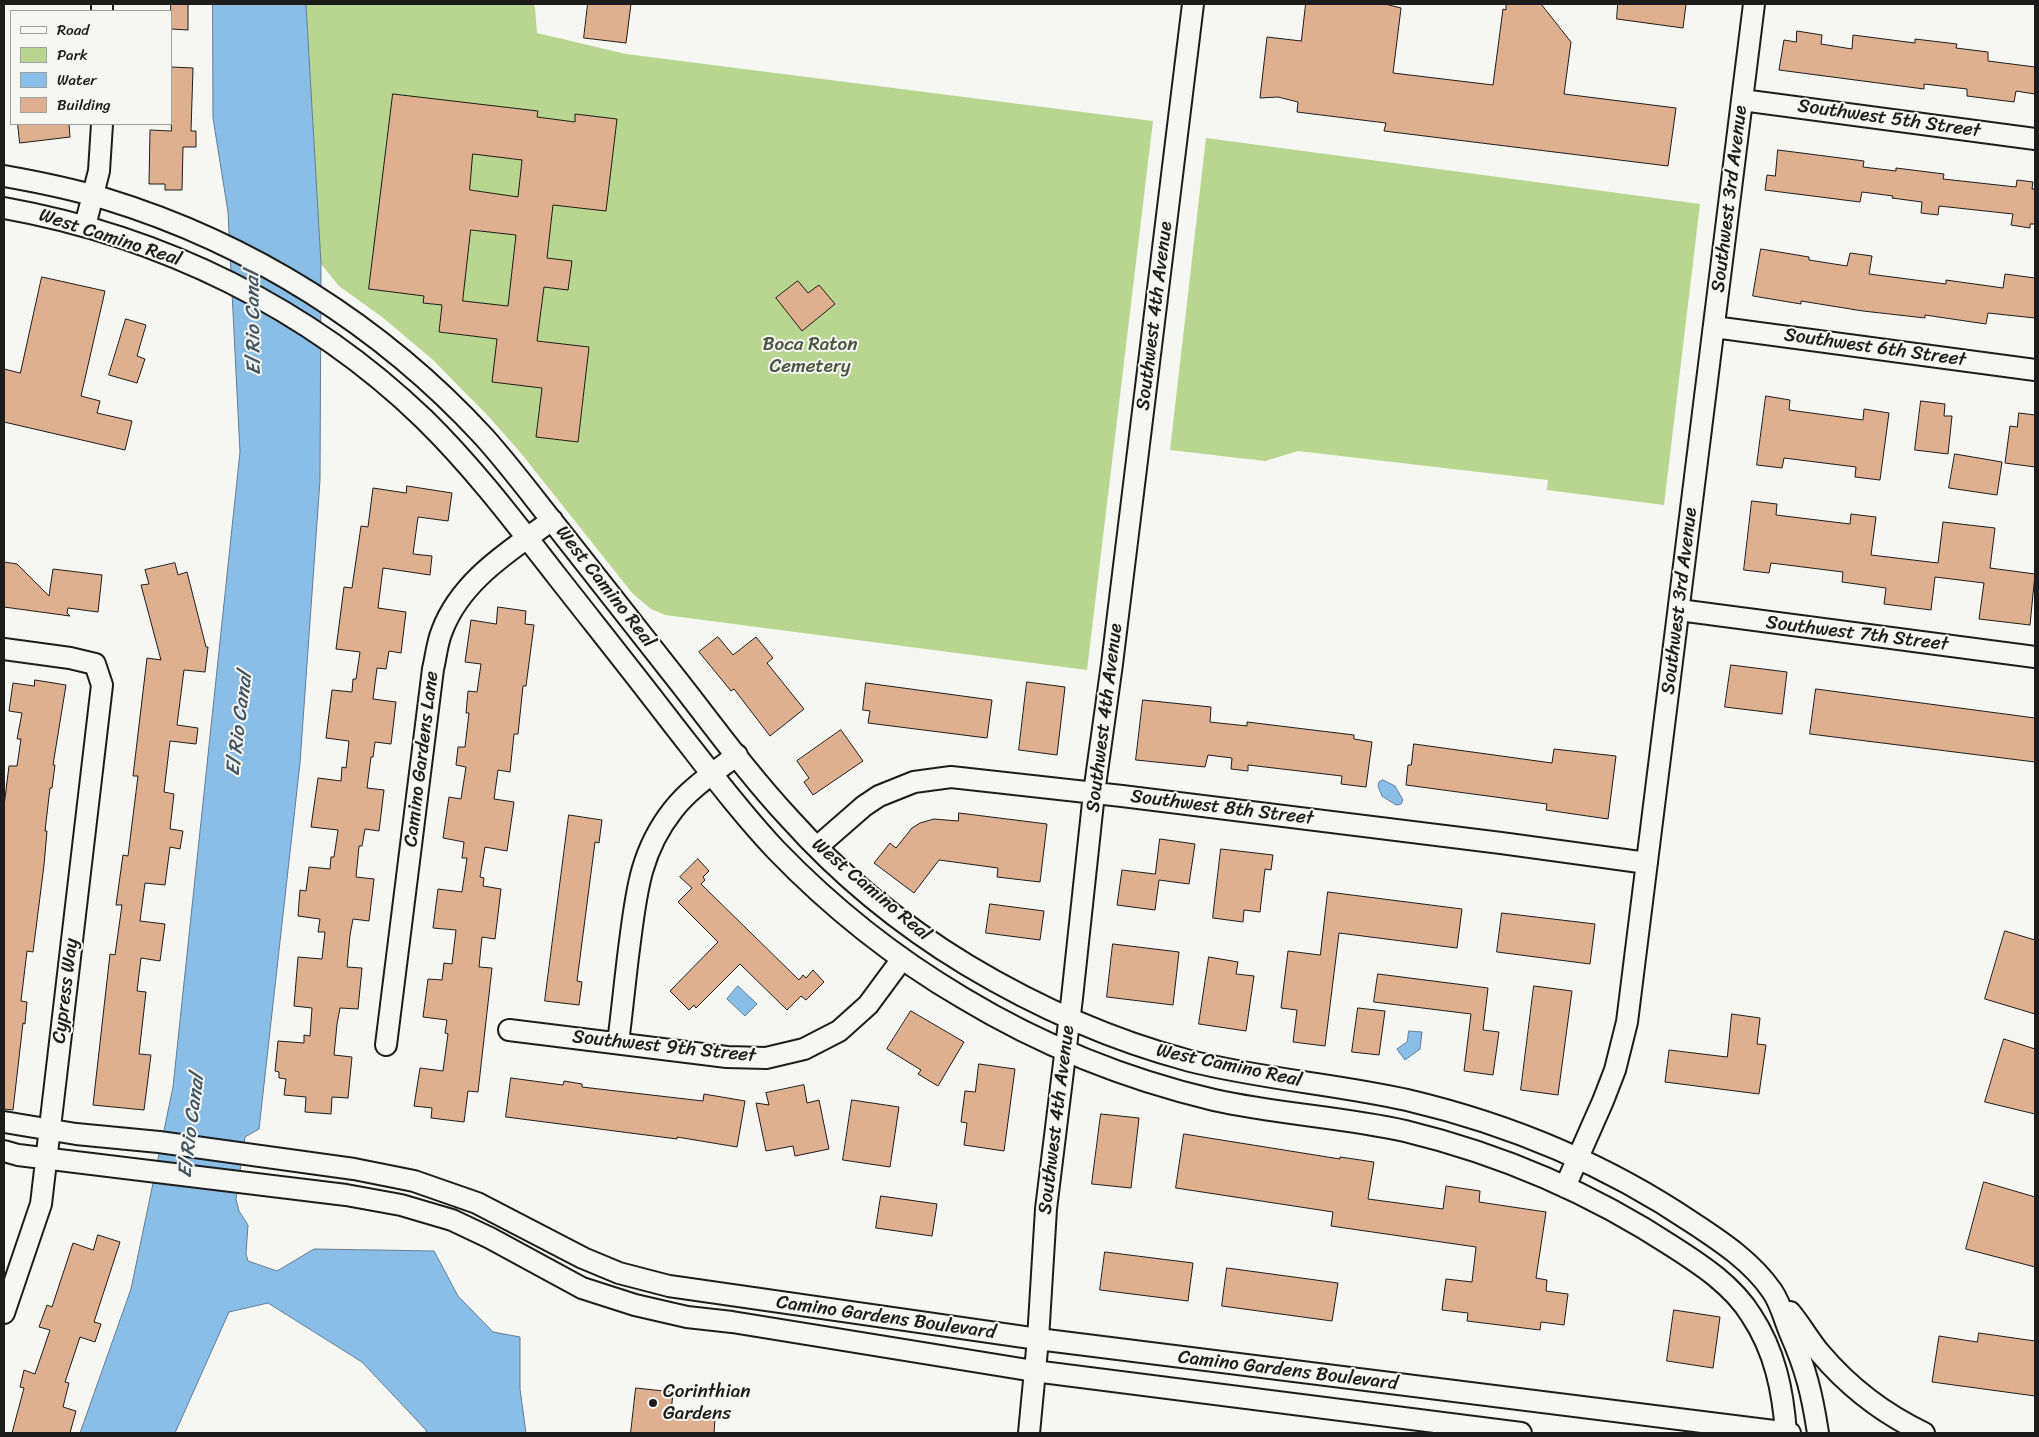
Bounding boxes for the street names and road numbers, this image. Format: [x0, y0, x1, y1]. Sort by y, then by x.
street label: Southwest 5th Street [1796, 95, 1982, 143]
street label: Southwest 3rd Avenue [1707, 104, 1753, 294]
street label: West Camino Real [36, 204, 184, 272]
street label: Southwest 4th Avenue [1132, 220, 1178, 412]
street label: Southwest 6th Street [1783, 324, 1967, 372]
street label: Southwest 3rd Avenue [1657, 506, 1703, 696]
street label: West Camino Real [550, 521, 660, 653]
street label: Southwest 7th Street [1765, 611, 1949, 657]
street label: Southwest 4th Avenue [1082, 622, 1128, 814]
street label: Camino Gardens Lane [400, 670, 444, 848]
street label: Southwest 8th Street [1129, 785, 1315, 831]
street label: West Camino Real [807, 834, 935, 946]
street label: Cypress Way [48, 937, 84, 1045]
street label: Southwest 4th Avenue [1034, 1024, 1080, 1216]
street label: Southwest 9th Street [571, 1026, 757, 1068]
street label: West Camino Real [1154, 1039, 1304, 1093]
street label: Camino Gardens Boulevard [775, 1291, 997, 1345]
street label: Camino Gardens Boulevard [1177, 1346, 1399, 1396]

